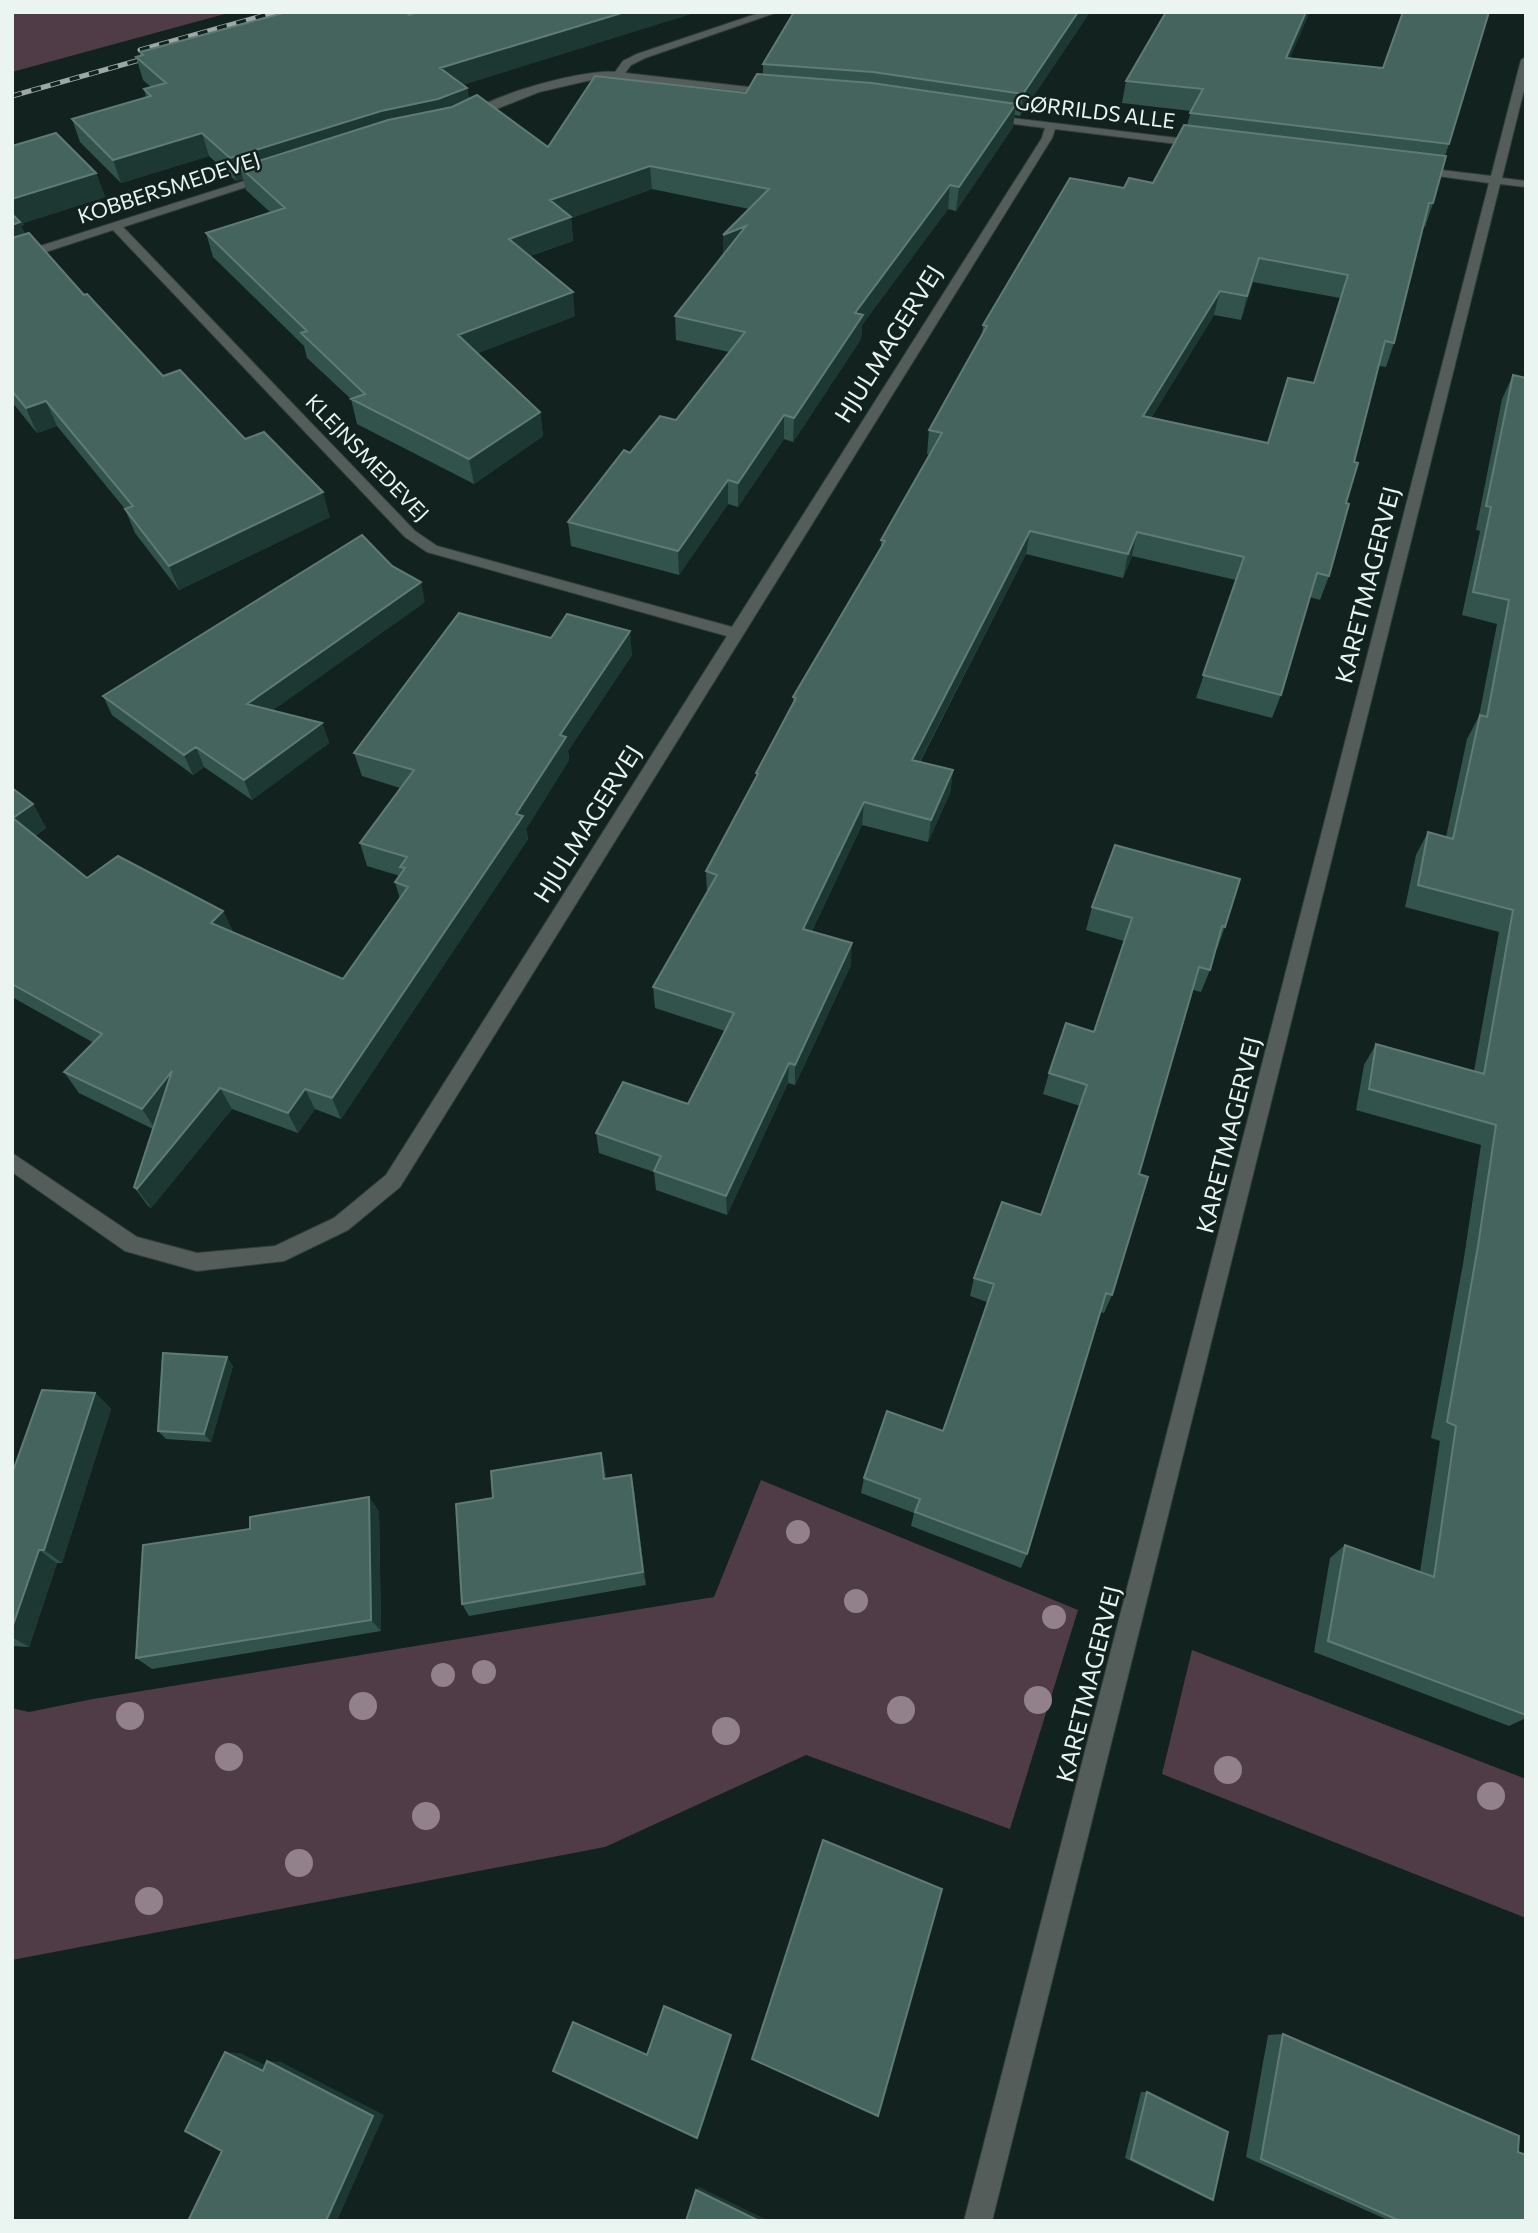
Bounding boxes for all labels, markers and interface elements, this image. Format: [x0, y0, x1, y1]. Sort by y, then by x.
street label: GØRRILDS ALLE [1014, 88, 1177, 133]
street label: KOBBERSMEDEVEJ [74, 145, 263, 228]
street label: HJULMAGERVEJ [828, 259, 948, 427]
street label: KLEJNSMEDEVEJ [301, 388, 435, 525]
street label: KARETMAGERVEJ [1328, 483, 1405, 686]
street label: HJULMAGERVEJ [527, 739, 647, 907]
street label: KARETMAGERVEJ [1189, 1033, 1266, 1236]
street label: KARETMAGERVEJ [1049, 1582, 1126, 1785]

